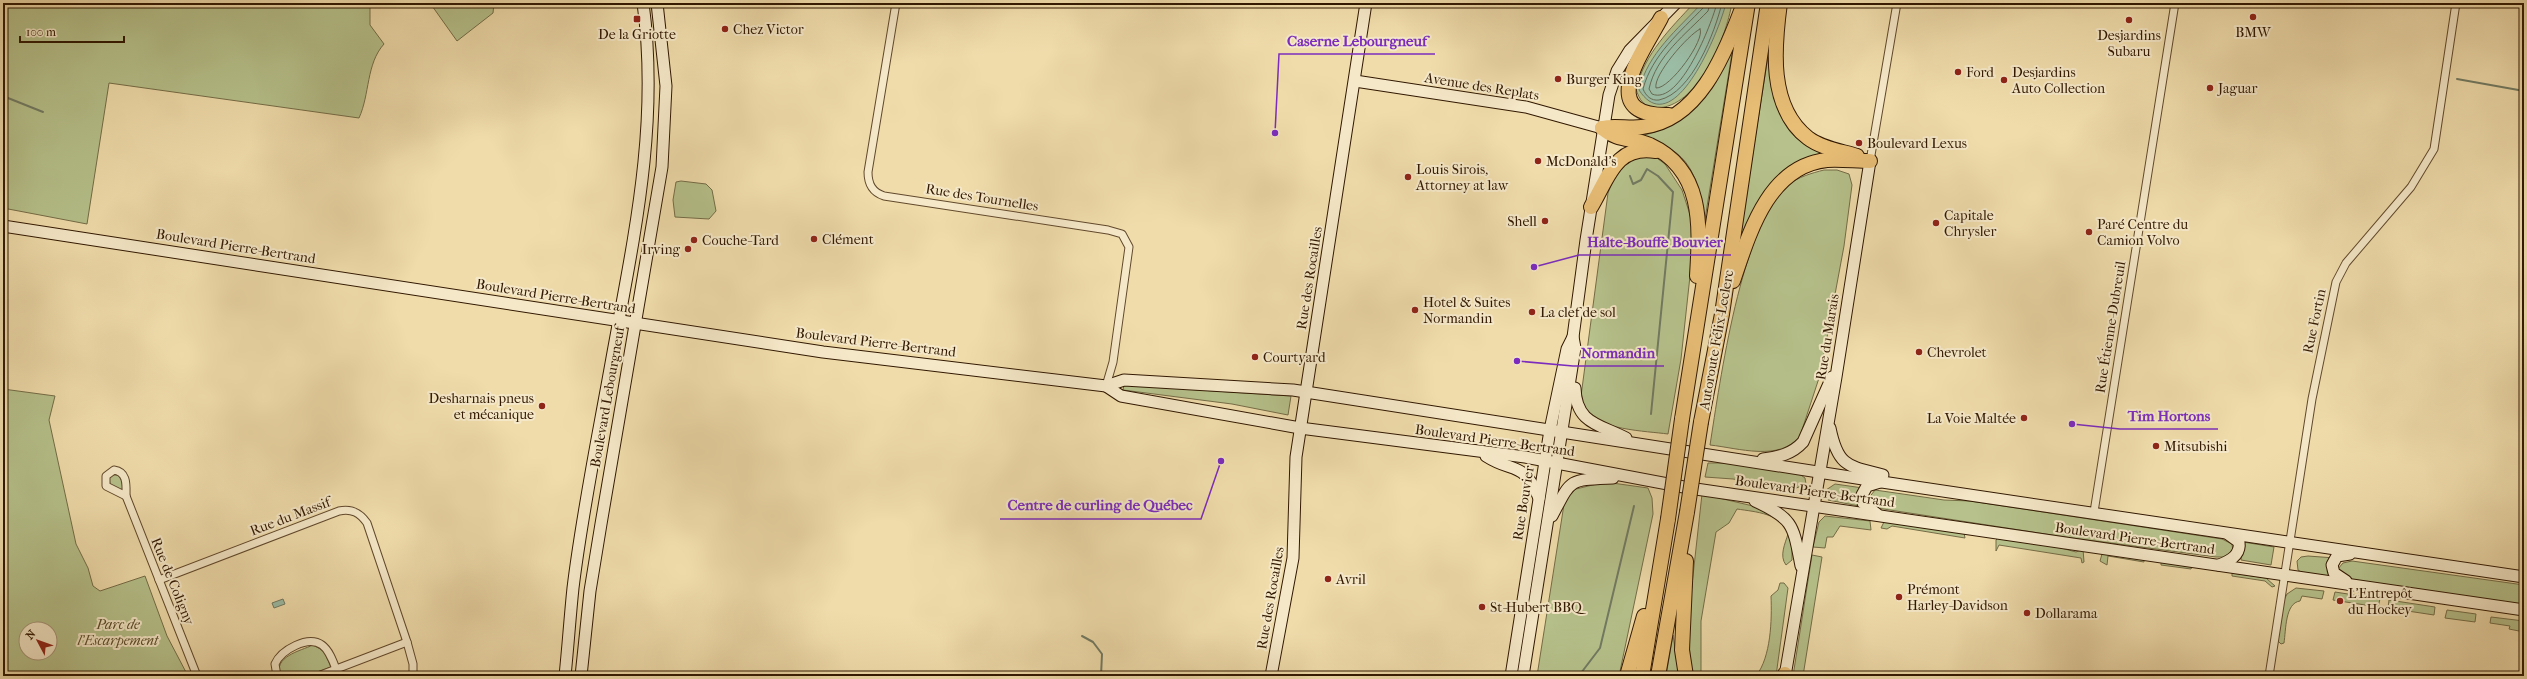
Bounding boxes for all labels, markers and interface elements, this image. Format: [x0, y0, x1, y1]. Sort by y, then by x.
marker: BMW [2248, 12, 2258, 22]
marker: De la Griotte [632, 14, 642, 24]
marker: Desjardins Subaru [2124, 15, 2134, 25]
scale bar [20, 18, 124, 44]
place label: Chez Victor [733, 21, 804, 38]
marker: Chez Victor [720, 24, 730, 34]
place label: BMW [2235, 24, 2272, 41]
text: 100 m [26, 25, 56, 39]
place label: De la Griotte [598, 26, 676, 43]
callout: Caserne Lebourgneuf [1279, 27, 1435, 54]
place label: Desjardins Subaru [2097, 27, 2161, 60]
text: Caserne Lebourgneuf [1287, 32, 1431, 50]
place label: Ford [1966, 64, 1994, 81]
place label: Desjardins Auto Collection [2011, 64, 2105, 97]
marker: Ford [1953, 67, 1963, 77]
street label: Avenue des Replats [1422, 69, 1540, 104]
place label: Burger King [1566, 71, 1643, 88]
marker: Burger King [1553, 74, 1563, 84]
marker: Desjardins Auto Collection [1999, 75, 2009, 85]
place label: Jaguar [2217, 80, 2258, 97]
marker: Jaguar [2205, 83, 2215, 93]
place label: Boulevard Lexus [1867, 135, 1967, 152]
marker: Boulevard Lexus [1854, 138, 1864, 148]
place label: McDonald's [1546, 153, 1617, 170]
marker: McDonald's [1533, 156, 1543, 166]
place label: Louis Sirois, Attorney at law [1415, 161, 1509, 194]
marker: Louis Sirois, Attorney at law [1403, 172, 1413, 182]
street label: Rue des Tournelles [924, 180, 1040, 215]
place label: Capitale Chrysler [1944, 207, 1996, 240]
place label: Shell [1507, 213, 1537, 230]
marker: Shell [1540, 216, 1550, 226]
place label: Paré Centre du Camion Volvo [2097, 216, 2188, 249]
marker: Capitale Chrysler [1931, 218, 1941, 228]
street label: Boulevard Pierre-Bertrand [155, 225, 317, 268]
street label: Rue des Rocailles [1293, 225, 1326, 331]
marker: Paré Centre du Camion Volvo [2084, 227, 2094, 237]
callout: Halte-Bouffe Bouvier [1579, 228, 1731, 255]
place label: Clément [822, 231, 874, 248]
place label: Couche-Tard [702, 232, 779, 249]
text: Halte-Bouffe Bouvier [1587, 233, 1724, 251]
marker: Clément [809, 234, 819, 244]
marker: Couche-Tard [689, 235, 699, 245]
place label: Irving [642, 241, 681, 258]
marker: Irving [683, 244, 693, 254]
street label: Rue Étienne-Dubreuil [2091, 260, 2129, 394]
street label: Autoroute Félix-Leclerc [1696, 269, 1737, 412]
street label: Boulevard Pierre-Bertrand [475, 275, 637, 318]
street label: Rue Fortin [2299, 287, 2330, 355]
street label: Rue du Marais [1812, 293, 1843, 381]
place label: Hotel & Suites Normandin [1423, 294, 1510, 327]
place label: La clef de sol [1540, 304, 1616, 321]
marker: Hotel & Suites Normandin [1410, 305, 1420, 315]
marker: La clef de sol [1527, 307, 1537, 317]
street label: Boulevard Lebourgneuf [587, 322, 629, 469]
street label: Boulevard Pierre-Bertrand [795, 324, 957, 361]
callout: Normandin [1573, 339, 1664, 366]
text: Normandin [1581, 344, 1655, 362]
place label: Chevrolet [1927, 344, 1987, 361]
marker: Chevrolet [1914, 347, 1924, 357]
place label: Courtyard [1263, 349, 1326, 366]
marker: Courtyard [1250, 352, 1260, 362]
place label: Desharnais pneus et mécanique [429, 390, 534, 423]
marker: Desharnais pneus et mécanique [537, 401, 547, 411]
callout: Tim Hortons [2120, 402, 2218, 429]
text: Tim Hortons [2127, 407, 2211, 425]
place label: La Voie Maltée [1927, 410, 2016, 427]
marker: La Voie Maltée [2019, 413, 2029, 423]
street label: Boulevard Pierre-Bertrand [1414, 421, 1576, 460]
place label: Mitsubishi [2164, 438, 2227, 455]
marker: Mitsubishi [2151, 441, 2161, 451]
street label: Rue Bouvier [1509, 464, 1538, 542]
street label: Boulevard Pierre-Bertrand [1734, 472, 1896, 511]
street label: Rue du Massif [248, 492, 336, 540]
callout: Centre de curling de Québec [1000, 492, 1201, 519]
text: Centre de curling de Québec [1007, 496, 1193, 514]
street label: Boulevard Pierre-Bertrand [2054, 519, 2216, 558]
street label: Rue de Coligny [147, 535, 198, 628]
street label: Rue des Rocailles [1253, 545, 1288, 651]
place label: Avril [1335, 571, 1366, 588]
marker: Avril [1323, 574, 1333, 584]
place label: Prémont Harley-Davidson [1907, 581, 2008, 614]
place label: L'Entrepôt du Hockey [2348, 585, 2413, 618]
marker: Prémont Harley-Davidson [1894, 592, 1904, 602]
marker: L'Entrepôt du Hockey [2335, 596, 2345, 606]
place label: St-Hubert BBQ [1490, 599, 1587, 616]
marker: St-Hubert BBQ [1477, 602, 1487, 612]
place label: Dollarama [2035, 605, 2098, 622]
marker: Dollarama [2022, 608, 2032, 618]
park label: Parc de l'Escarpement [77, 616, 159, 649]
north arrow [18, 621, 58, 661]
text: N [23, 627, 39, 642]

